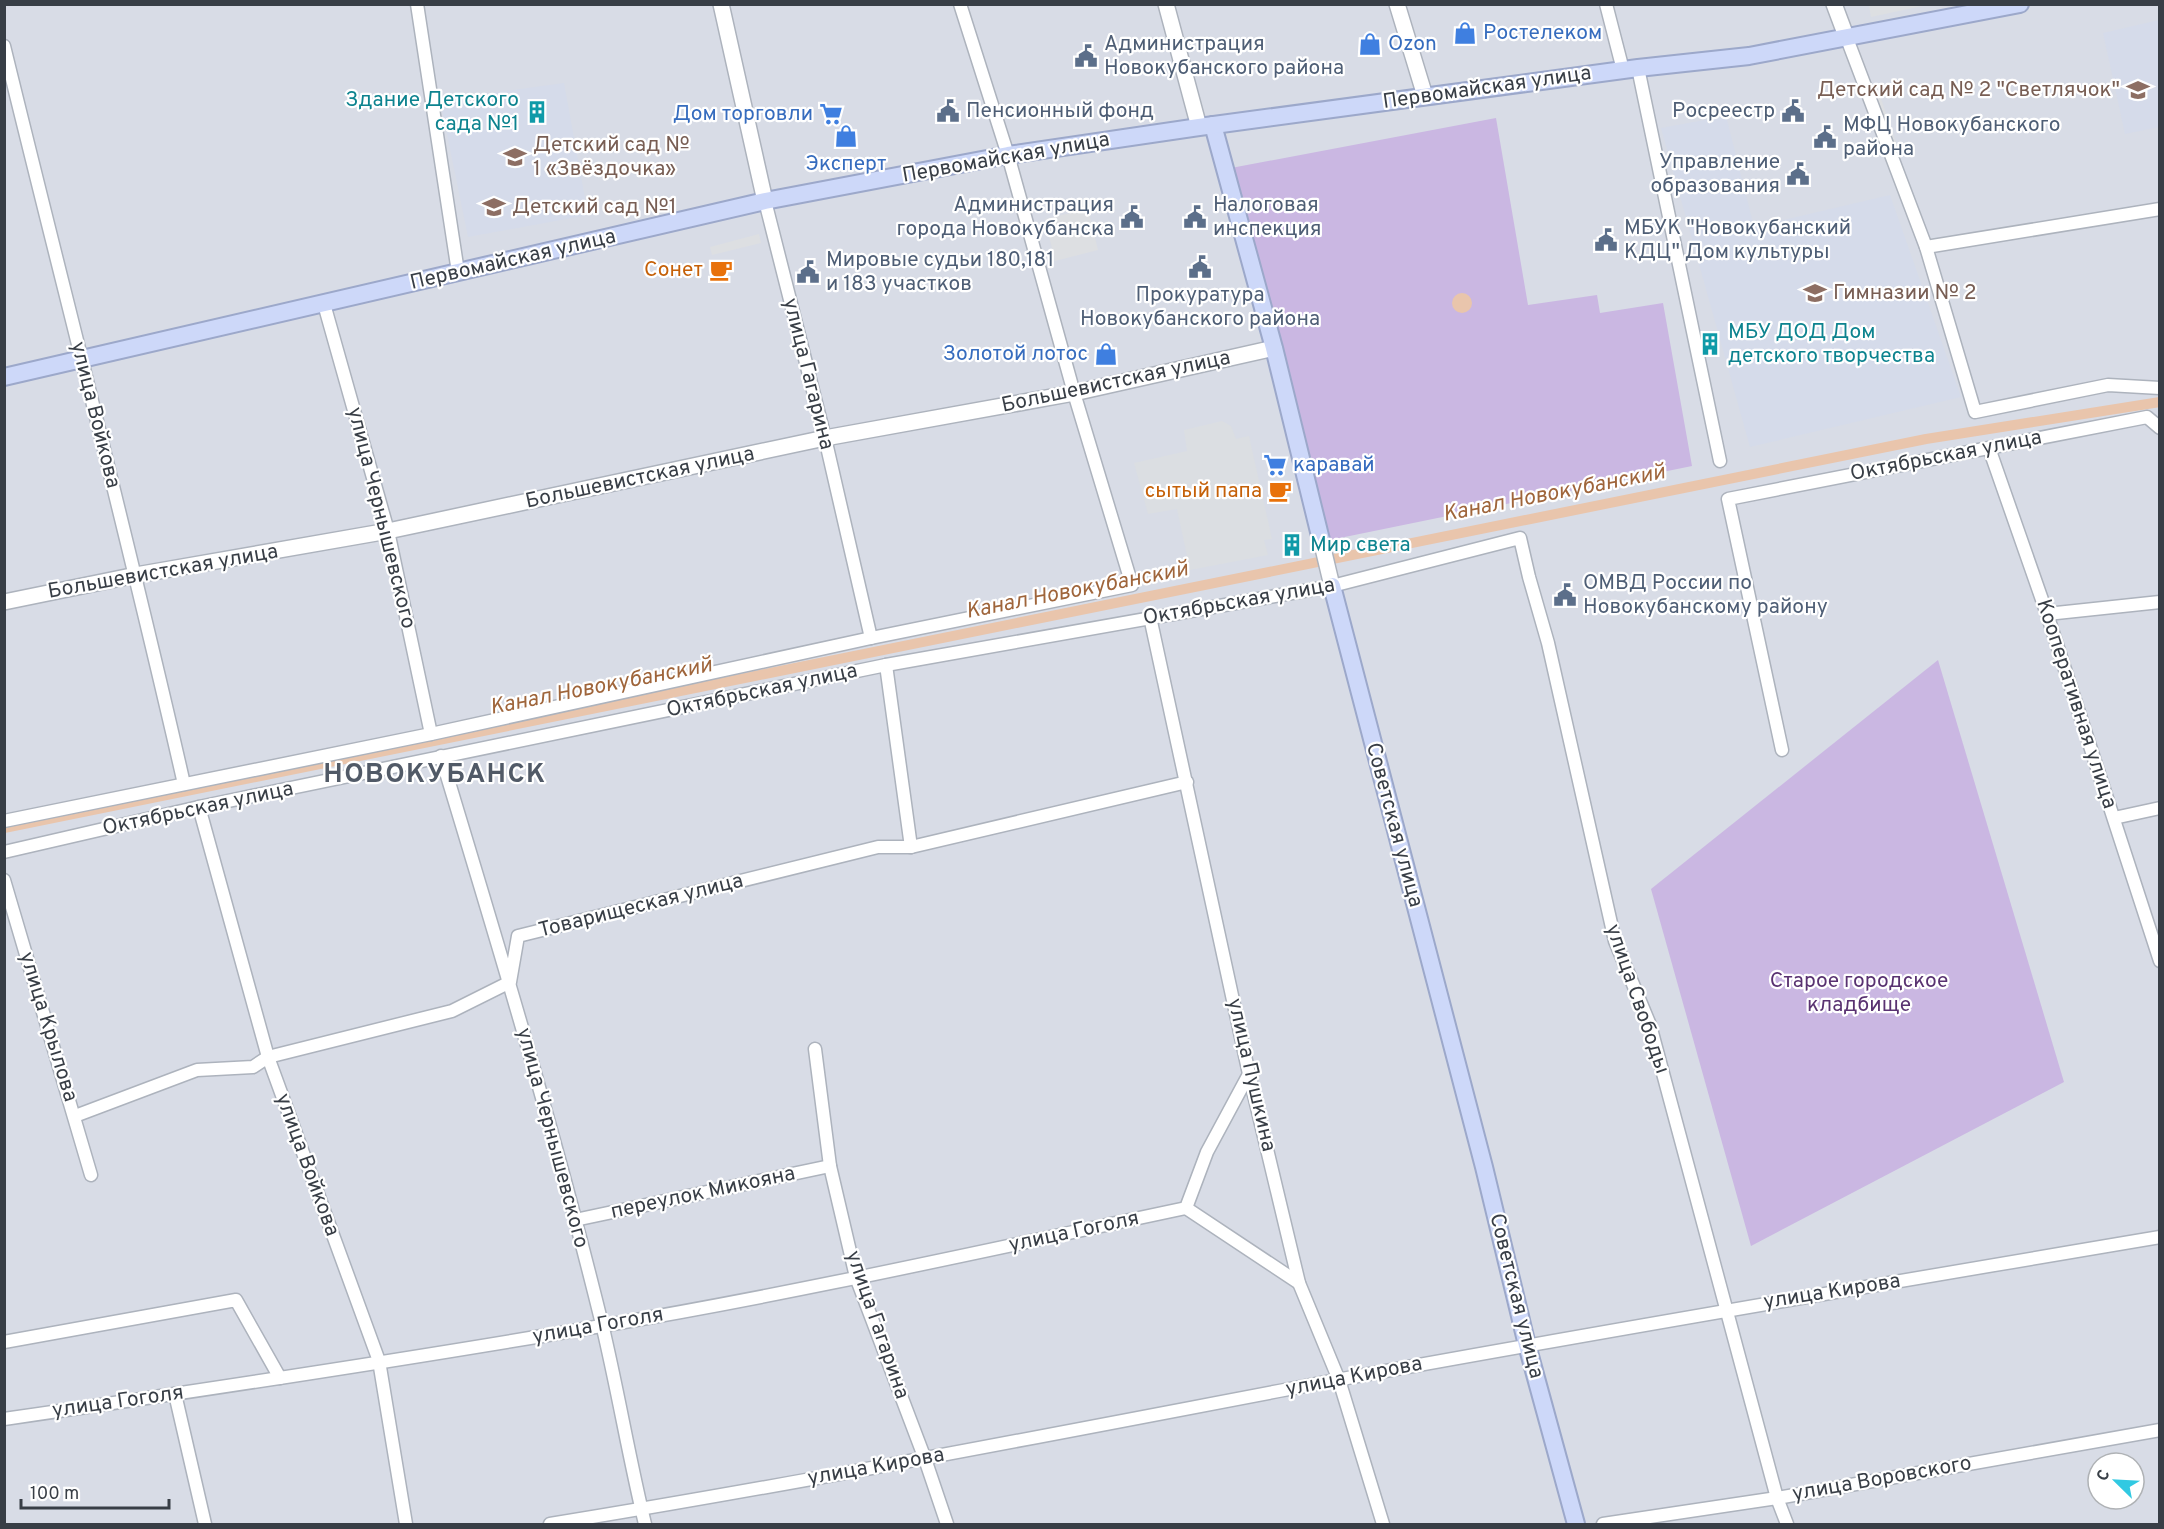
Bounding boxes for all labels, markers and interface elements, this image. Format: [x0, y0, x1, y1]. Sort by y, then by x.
shop icon: Ростелеком [1452, 20, 1478, 46]
place label: Ростелеком [1483, 20, 1602, 47]
place label: Администрация Новокубанского района [1104, 31, 1344, 82]
shop icon: Ozon [1357, 31, 1383, 57]
place label: Ozon [1388, 31, 1437, 58]
public building icon: Администрация Новокубанского района [1073, 43, 1099, 69]
street label: Первомайская улица [1381, 60, 1593, 116]
place label: Детский сад № 2 "Светлячок" [1817, 77, 2120, 104]
school or university icon: Детский сад № 2 "Светлячок" [2125, 77, 2151, 103]
place label: Здание Детского сада №1 [345, 87, 519, 138]
public building icon: Пенсионный фонд [935, 98, 961, 124]
place label: Пенсионный фонд [966, 98, 1154, 125]
place label: Росреестр [1672, 98, 1775, 125]
public building icon: Росреестр [1780, 98, 1806, 124]
building icon: Здание Детского сада №1 [524, 99, 550, 125]
place label: Дом торговли [673, 101, 813, 128]
supermarket icon: Дом торговли [818, 101, 844, 127]
place label: МФЦ Новокубанского района [1843, 112, 2061, 163]
shop icon: Эксперт [833, 123, 859, 149]
public building icon: МФЦ Новокубанского района [1812, 124, 1838, 150]
street label: Первомайская улица [900, 126, 1112, 190]
place label: Детский сад № 1 «Звёздочка» [533, 132, 690, 183]
school or university icon: Детский сад № 1 «Звёздочка» [502, 144, 528, 170]
place label: Управление образования [1650, 149, 1780, 200]
place label: Эксперт [805, 151, 887, 178]
public building icon: Управление образования [1785, 161, 1811, 187]
place label: Администрация города Новокубанска [897, 192, 1114, 243]
place label: Налоговая инспекция [1213, 192, 1322, 243]
school or university icon: Детский сад №1 [481, 194, 507, 220]
place label: Детский сад №1 [512, 194, 676, 221]
public building icon: Администрация города Новокубанска [1119, 204, 1145, 230]
public building icon: Налоговая инспекция [1182, 204, 1208, 230]
place label: МБУК "Новокубанский КДЦ" Дом культуры [1624, 215, 1851, 266]
street label: Первомайская улица [408, 223, 618, 297]
public building icon: МБУК "Новокубанский КДЦ" Дом культуры [1593, 227, 1619, 253]
place label: Мировые судьи 180,181 и 183 участков [826, 247, 1054, 298]
public building icon: Прокуратура Новокубанского района [1187, 254, 1213, 280]
place label: Сонет [644, 257, 703, 284]
cafe icon: Сонет [708, 257, 734, 283]
public building icon: Мировые судьи 180,181 и 183 участков [795, 259, 821, 285]
school or university icon: Гимназии № 2 [1802, 280, 1828, 306]
place label: Гимназии № 2 [1833, 280, 1977, 307]
place label: Прокуратура Новокубанского района [1080, 282, 1320, 333]
street label: улица Гагарина [776, 295, 840, 453]
place label: МБУ ДОД Дом детского творчества [1728, 319, 1935, 370]
building icon: МБУ ДОД Дом детского творчества [1697, 331, 1723, 357]
street label: улица Войкова [64, 339, 126, 491]
place label: Золотой лотос [943, 341, 1088, 368]
shop icon: Золотой лотос [1093, 341, 1119, 367]
street label: Большевистская улица [999, 345, 1233, 419]
street label: улица Чернышевского [340, 404, 422, 632]
street label: Октябрьская улица [1848, 424, 2044, 488]
street label: Большевистская улица [523, 441, 757, 515]
supermarket icon: каравай [1262, 452, 1288, 478]
place label: каравай [1293, 452, 1375, 479]
water label: Канал Новокубанский [1441, 459, 1669, 529]
place label: сытый папа [1145, 478, 1262, 505]
cafe icon: сытый папа [1267, 478, 1293, 504]
building icon: Мир света [1279, 532, 1305, 558]
place label: Мир света [1310, 532, 1411, 559]
street label: Большевистская улица [46, 538, 280, 606]
water label: Канал Новокубанский [964, 556, 1192, 626]
place label: ОМВД России по Новокубанскому району [1583, 570, 1828, 621]
street label: Октябрьская улица [1141, 572, 1337, 632]
public building icon: ОМВД России по Новокубанскому району [1552, 582, 1578, 608]
street label: Кооперативная улица [2029, 596, 2123, 812]
water label: Канал Новокубанский [488, 652, 716, 722]
street label: Октябрьская улица [664, 658, 860, 724]
street label: Советская улица [1359, 740, 1429, 910]
district label: НОВОКУБАНСК [323, 758, 547, 792]
street label: Октябрьская улица [100, 776, 296, 842]
street label: Товарищеская улица [536, 868, 746, 944]
street label: улица Свободы [1599, 921, 1675, 1077]
street label: улица Крылова [12, 949, 84, 1105]
park label: Старое городское кладбище [1770, 968, 1948, 1019]
street label: улица Пушкина [1220, 996, 1282, 1154]
street label: улица Чернышевского [510, 1025, 594, 1251]
street label: улица Войкова [269, 1090, 345, 1240]
street label: переулок Микояна [608, 1160, 798, 1226]
street label: улица Гоголя [1006, 1205, 1142, 1259]
street label: Советская улица [1482, 1211, 1550, 1381]
street label: улица Гагарина [839, 1247, 915, 1403]
street label: улица Кирова [1762, 1268, 1902, 1316]
street label: улица Гоголя [530, 1301, 666, 1351]
street label: улица Кирова [1283, 1351, 1425, 1403]
street label: улица Гоголя [50, 1379, 186, 1425]
street label: улица Кирова [806, 1442, 946, 1492]
street label: улица Воровского [1790, 1450, 1974, 1508]
north arrow [2086, 1451, 2146, 1511]
text: С [2093, 1467, 2115, 1484]
scale bar [21, 1472, 170, 1510]
text: 100 m [30, 1483, 79, 1506]

